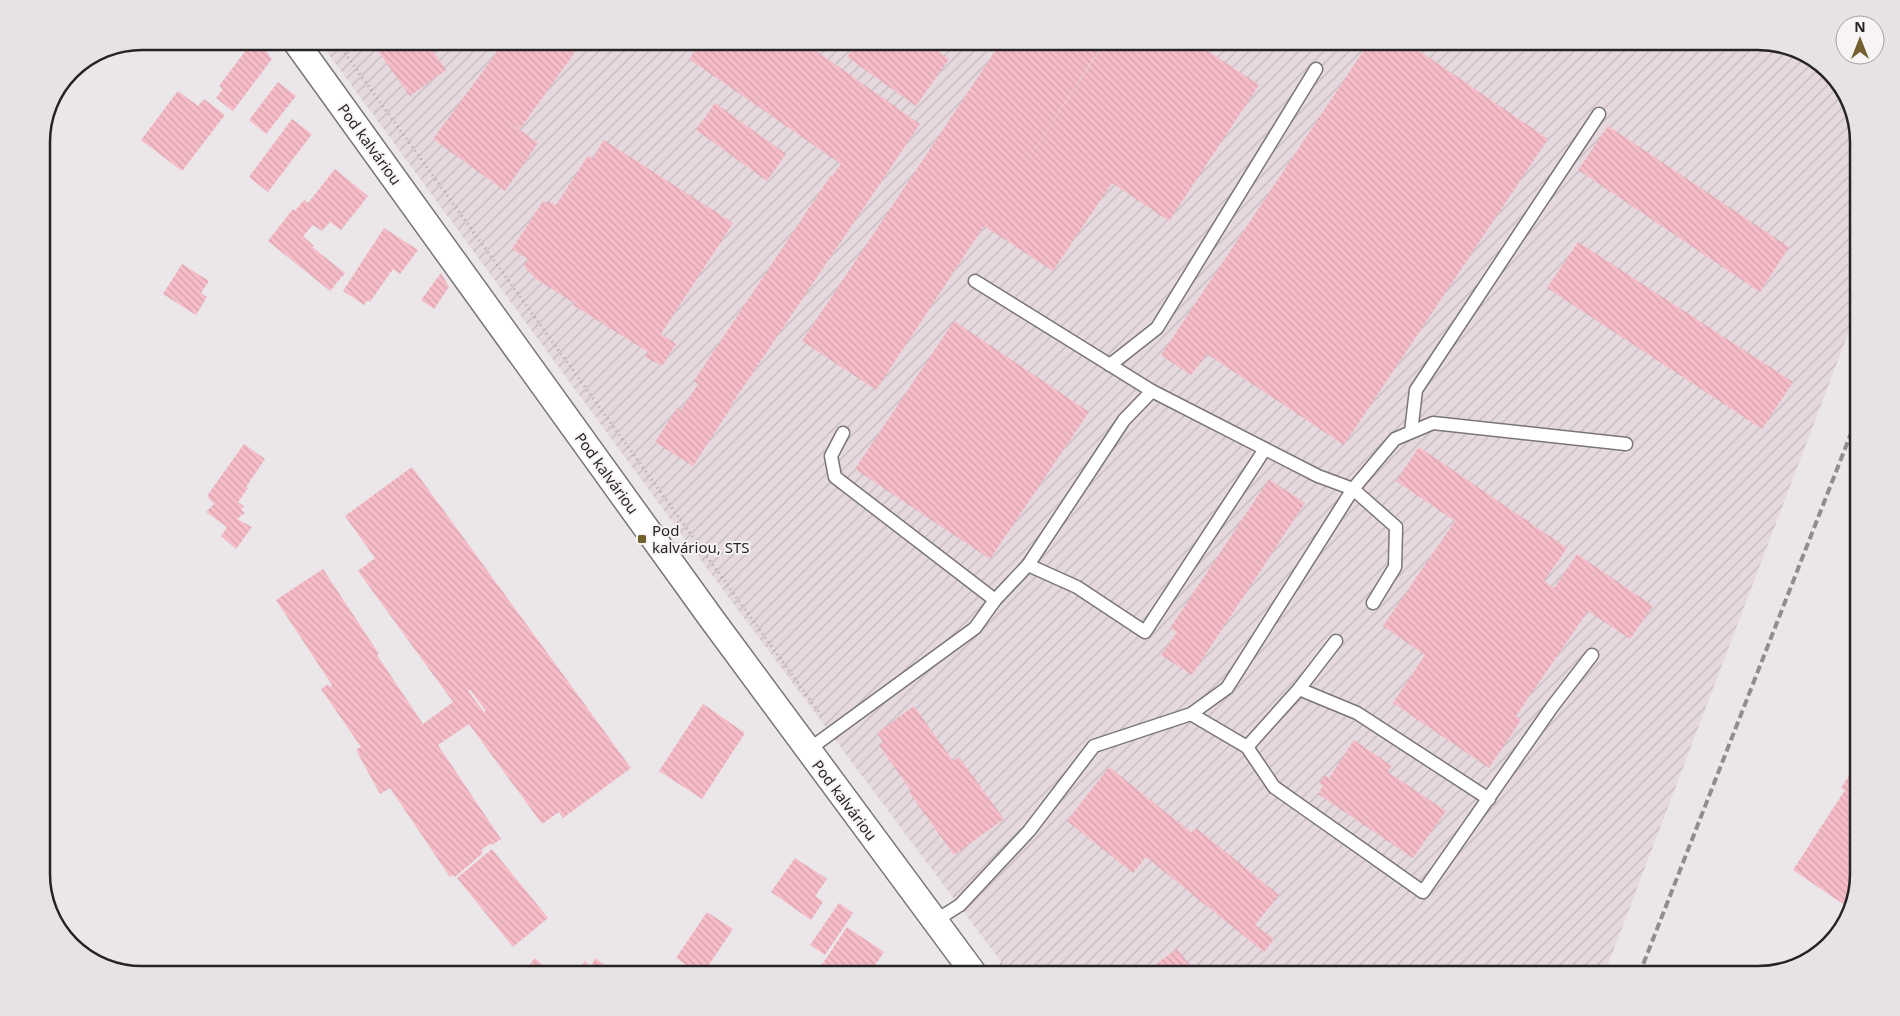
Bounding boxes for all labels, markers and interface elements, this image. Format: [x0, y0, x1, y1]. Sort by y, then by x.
north arrow [1835, 15, 1885, 65]
text: N [1854, 17, 1866, 36]
street label: Pod kalváriou [334, 99, 406, 189]
street label: Pod kalváriou [571, 428, 643, 518]
place label: Pod kalváriou, STS [652, 520, 749, 557]
marker: Pod kalváriou, STS [636, 533, 648, 545]
street label: Pod kalváriou [808, 756, 882, 844]

